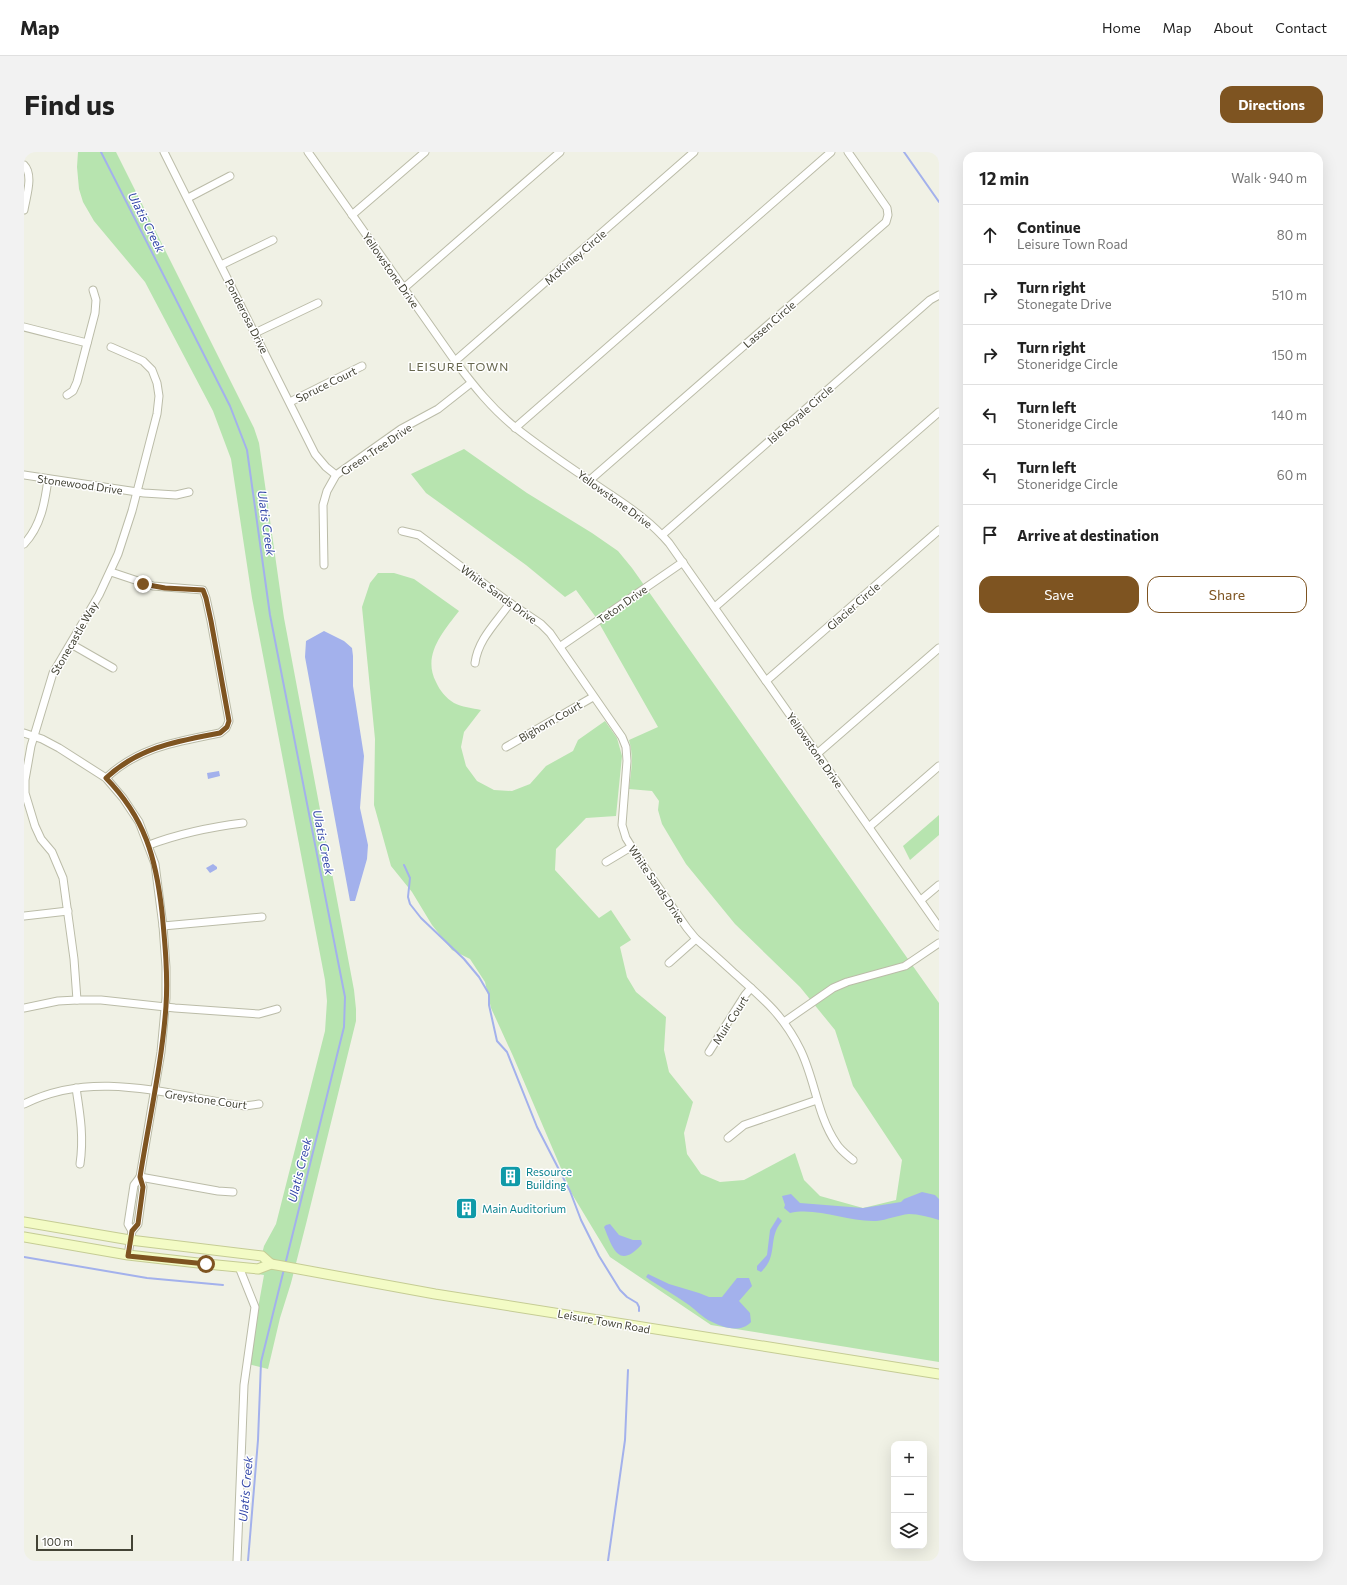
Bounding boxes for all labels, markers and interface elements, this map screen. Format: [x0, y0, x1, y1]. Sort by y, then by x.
text: Map [20, 16, 59, 39]
text: Home [1102, 19, 1141, 36]
text: Map [1163, 19, 1191, 36]
text: About [1213, 19, 1253, 36]
text: Contact [1275, 19, 1327, 36]
button: Directions [1220, 86, 1323, 123]
text: Find us [24, 87, 115, 121]
text: 12 min [979, 168, 1029, 189]
text: Walk · 940 m [1231, 170, 1307, 186]
water label: Ulatis Creek [126, 189, 168, 255]
text: Continue [1017, 218, 1081, 236]
icon: ahead [979, 224, 1001, 246]
street label: McKinley Circle [542, 227, 609, 287]
text: 80 m [1277, 227, 1307, 243]
street label: Yellowstone Drive [360, 230, 422, 311]
text: Leisure Town Road [1017, 236, 1128, 252]
street label: Ponderosa Drive [223, 277, 271, 356]
text: Turn right [1017, 278, 1086, 296]
icon: right [979, 284, 1001, 306]
text: 510 m [1272, 287, 1307, 303]
text: Stonegate Drive [1017, 296, 1112, 312]
street label: Lassen Circle [740, 298, 798, 350]
text: Turn right [1017, 338, 1086, 356]
icon: right [979, 344, 1001, 366]
text: 150 m [1272, 347, 1307, 363]
text: Stoneridge Circle [1017, 356, 1118, 372]
district label: LEISURE TOWN [409, 359, 509, 373]
street label: Spruce Court [293, 363, 359, 404]
street label: Isle Royale Circle [764, 382, 836, 446]
text: Turn left [1017, 398, 1076, 416]
icon: left [979, 404, 1001, 426]
text: 140 m [1271, 407, 1307, 423]
text: Stoneridge Circle [1017, 416, 1118, 432]
street label: Green Tree Drive [338, 420, 414, 478]
text: Turn left [1017, 458, 1076, 476]
icon: left [979, 464, 1001, 486]
street label: Yellowstone Drive [575, 467, 655, 531]
text: 60 m [1277, 467, 1307, 483]
street label: Stonewood Drive [36, 472, 124, 496]
text: Stoneridge Circle [1017, 476, 1118, 492]
water label: Ulatis Creek [255, 489, 279, 557]
icon: arrive [979, 524, 1001, 546]
text: Arrive at destination [1017, 526, 1159, 544]
street label: White Sands Drive [458, 562, 540, 626]
route end [134, 575, 152, 593]
button: Save [979, 576, 1139, 613]
button: Share [1147, 576, 1307, 613]
street label: Glacier Circle [824, 579, 882, 632]
street label: Teton Drive [595, 582, 650, 626]
street label: Stonecastle Way [48, 599, 100, 677]
street label: Bighorn Court [516, 697, 584, 744]
street label: Yellowstone Drive [784, 710, 846, 791]
water label: Ulatis Creek [311, 808, 337, 876]
street label: White Sands Drive [626, 843, 688, 926]
street label: Muir Court [710, 993, 751, 1047]
street label: Greystone Court [164, 1087, 248, 1111]
water label: Ulatis Creek [284, 1136, 314, 1204]
building icon: Resource Building [498, 1164, 524, 1190]
place label: Resource Building [526, 1165, 572, 1191]
building icon: Main Auditorium [454, 1195, 480, 1221]
place label: Main Auditorium [482, 1202, 566, 1215]
route start [197, 1255, 215, 1273]
street label: Leisure Town Road [557, 1306, 651, 1336]
map controls [891, 1441, 927, 1549]
button: + [891, 1441, 927, 1477]
water label: Ulatis Creek [235, 1455, 255, 1522]
button: − [891, 1477, 927, 1513]
button: layers [891, 1513, 927, 1549]
scale bar [36, 1533, 133, 1552]
text: 100 m [42, 1535, 73, 1548]

